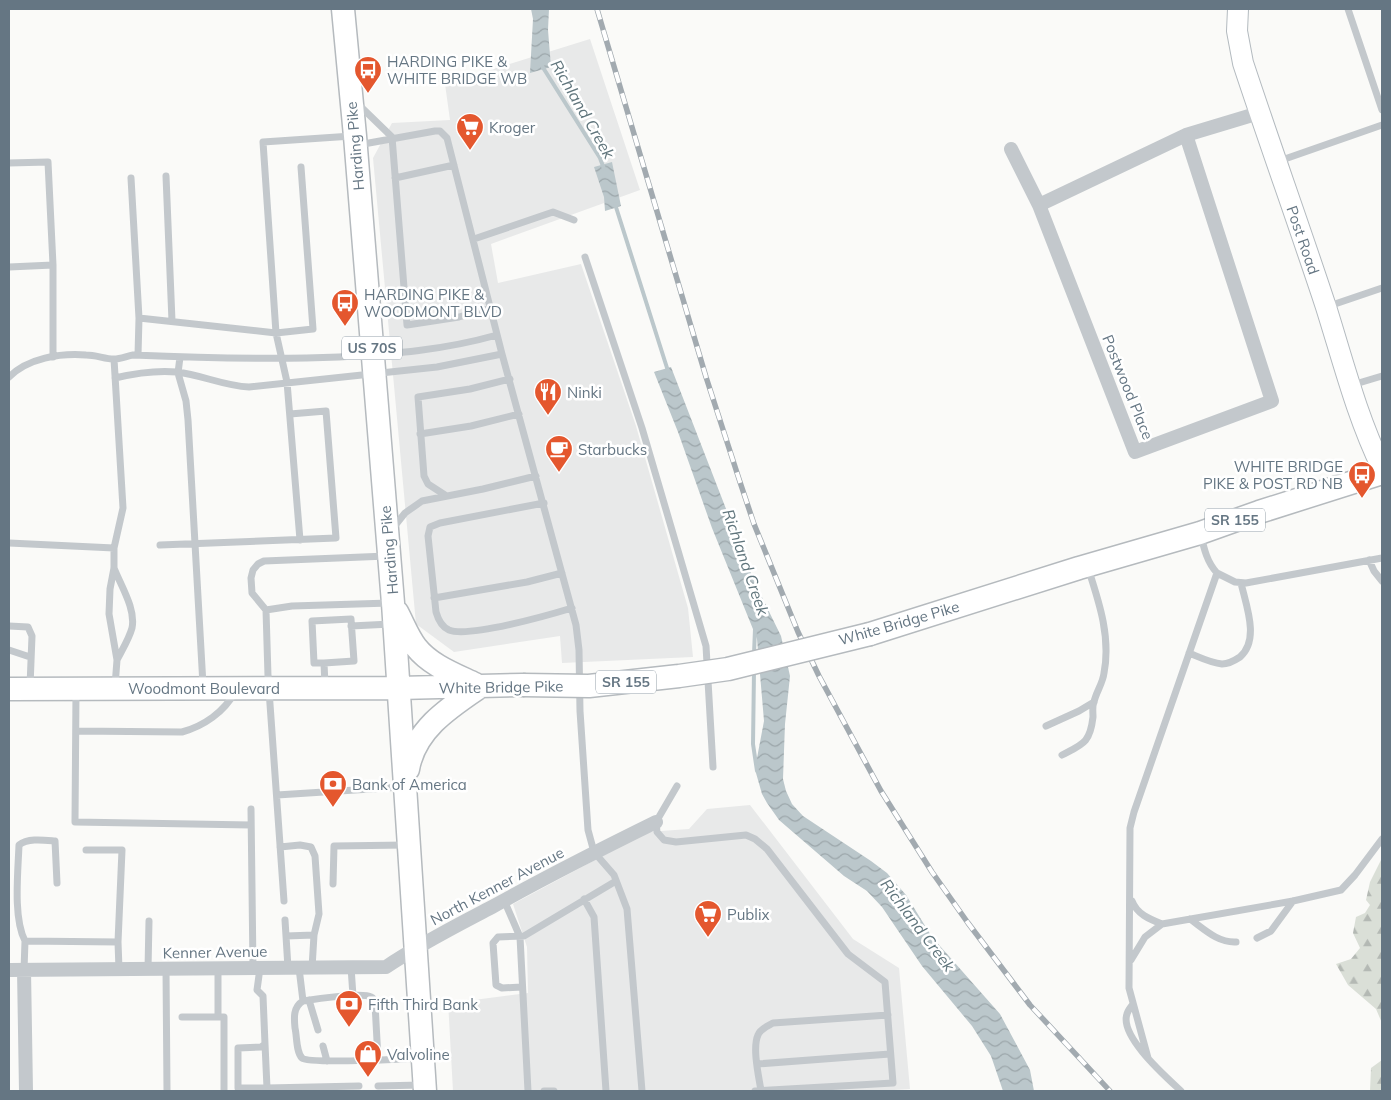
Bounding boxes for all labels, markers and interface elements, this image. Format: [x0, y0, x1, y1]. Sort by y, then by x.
place label: HARDING PIKE & WHITE BRIDGE WB [387, 52, 527, 88]
bus stop icon: HARDING PIKE & WHITE BRIDGE WB [353, 55, 383, 94]
water label: Richland Creek [547, 56, 620, 163]
street label: Harding Pike [342, 101, 368, 191]
supermarket icon: Kroger [455, 112, 485, 151]
place label: Kroger [489, 118, 536, 137]
street label: Post Road [1282, 203, 1324, 277]
place label: HARDING PIKE & WOODMONT BLVD [364, 285, 502, 321]
bus stop icon: HARDING PIKE & WOODMONT BLVD [330, 288, 360, 327]
street label: Postwood Place [1098, 332, 1158, 442]
road number: US 70S [342, 336, 402, 359]
restaurant icon: Ninki [533, 377, 563, 416]
place label: Ninki [567, 383, 602, 402]
cafe icon: Starbucks [544, 434, 574, 473]
place label: Starbucks [578, 440, 647, 459]
place label: WHITE BRIDGE PIKE & POST RD NB [1203, 457, 1343, 493]
bus stop icon: WHITE BRIDGE PIKE & POST RD NB [1347, 460, 1377, 499]
street label: Harding Pike [376, 505, 402, 595]
water label: Richland Creek [718, 506, 774, 618]
road number: SR 155 [1205, 508, 1265, 532]
street label: White Bridge Pike [836, 597, 962, 649]
road number: SR 155 [596, 670, 656, 694]
street label: White Bridge Pike [439, 676, 563, 698]
street label: Woodmont Boulevard [128, 679, 280, 698]
bank icon: Bank of America [318, 769, 348, 808]
place label: Bank of America [352, 775, 467, 794]
street label: North Kenner Avenue [427, 843, 567, 929]
water label: Richland Creek [877, 875, 960, 976]
supermarket icon: Publix [693, 899, 723, 938]
place label: Publix [727, 905, 770, 924]
street label: Kenner Avenue [162, 942, 268, 962]
bank icon: Fifth Third Bank [334, 989, 364, 1028]
place label: Fifth Third Bank [368, 995, 478, 1014]
shop icon: Valvoline [353, 1039, 383, 1078]
place label: Valvoline [387, 1045, 450, 1064]

